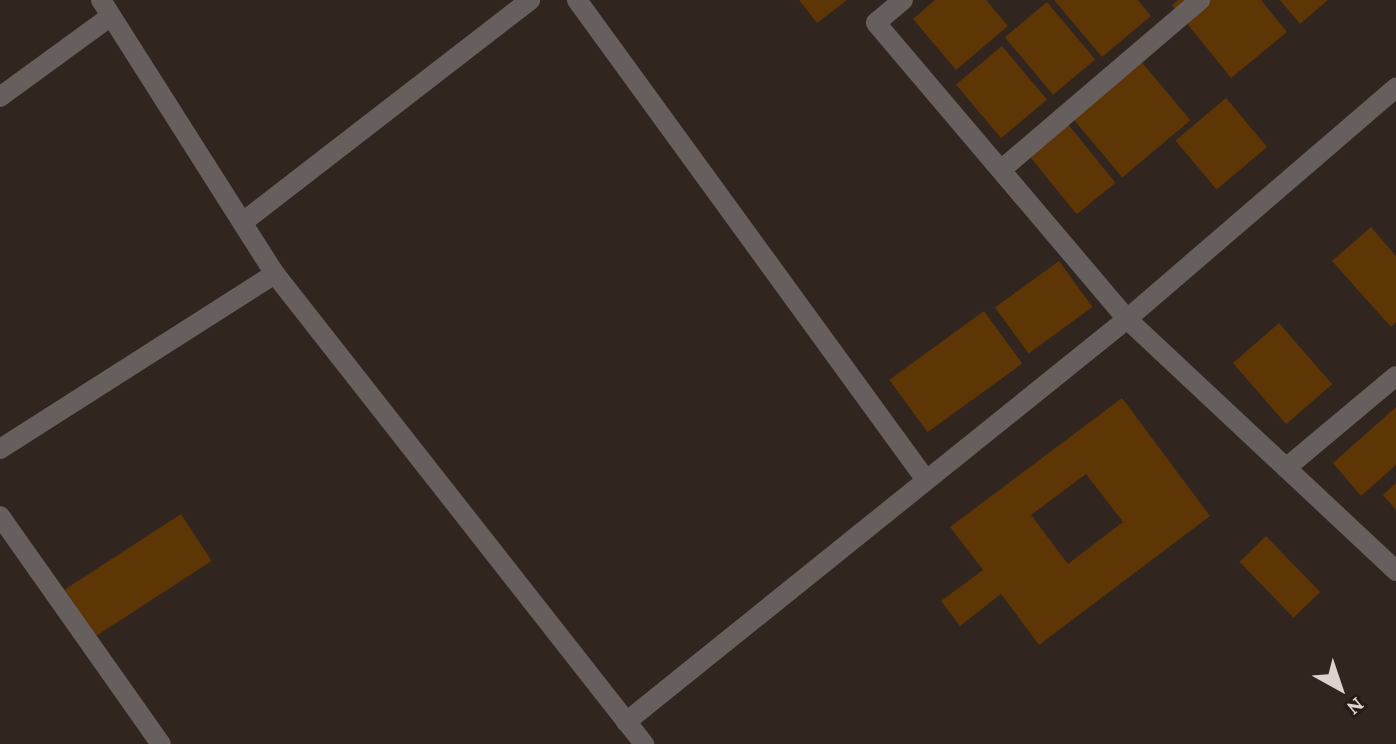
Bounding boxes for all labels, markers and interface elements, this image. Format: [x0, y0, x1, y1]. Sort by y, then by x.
north arrow [1300, 648, 1380, 728]
text: N [1342, 692, 1370, 721]

